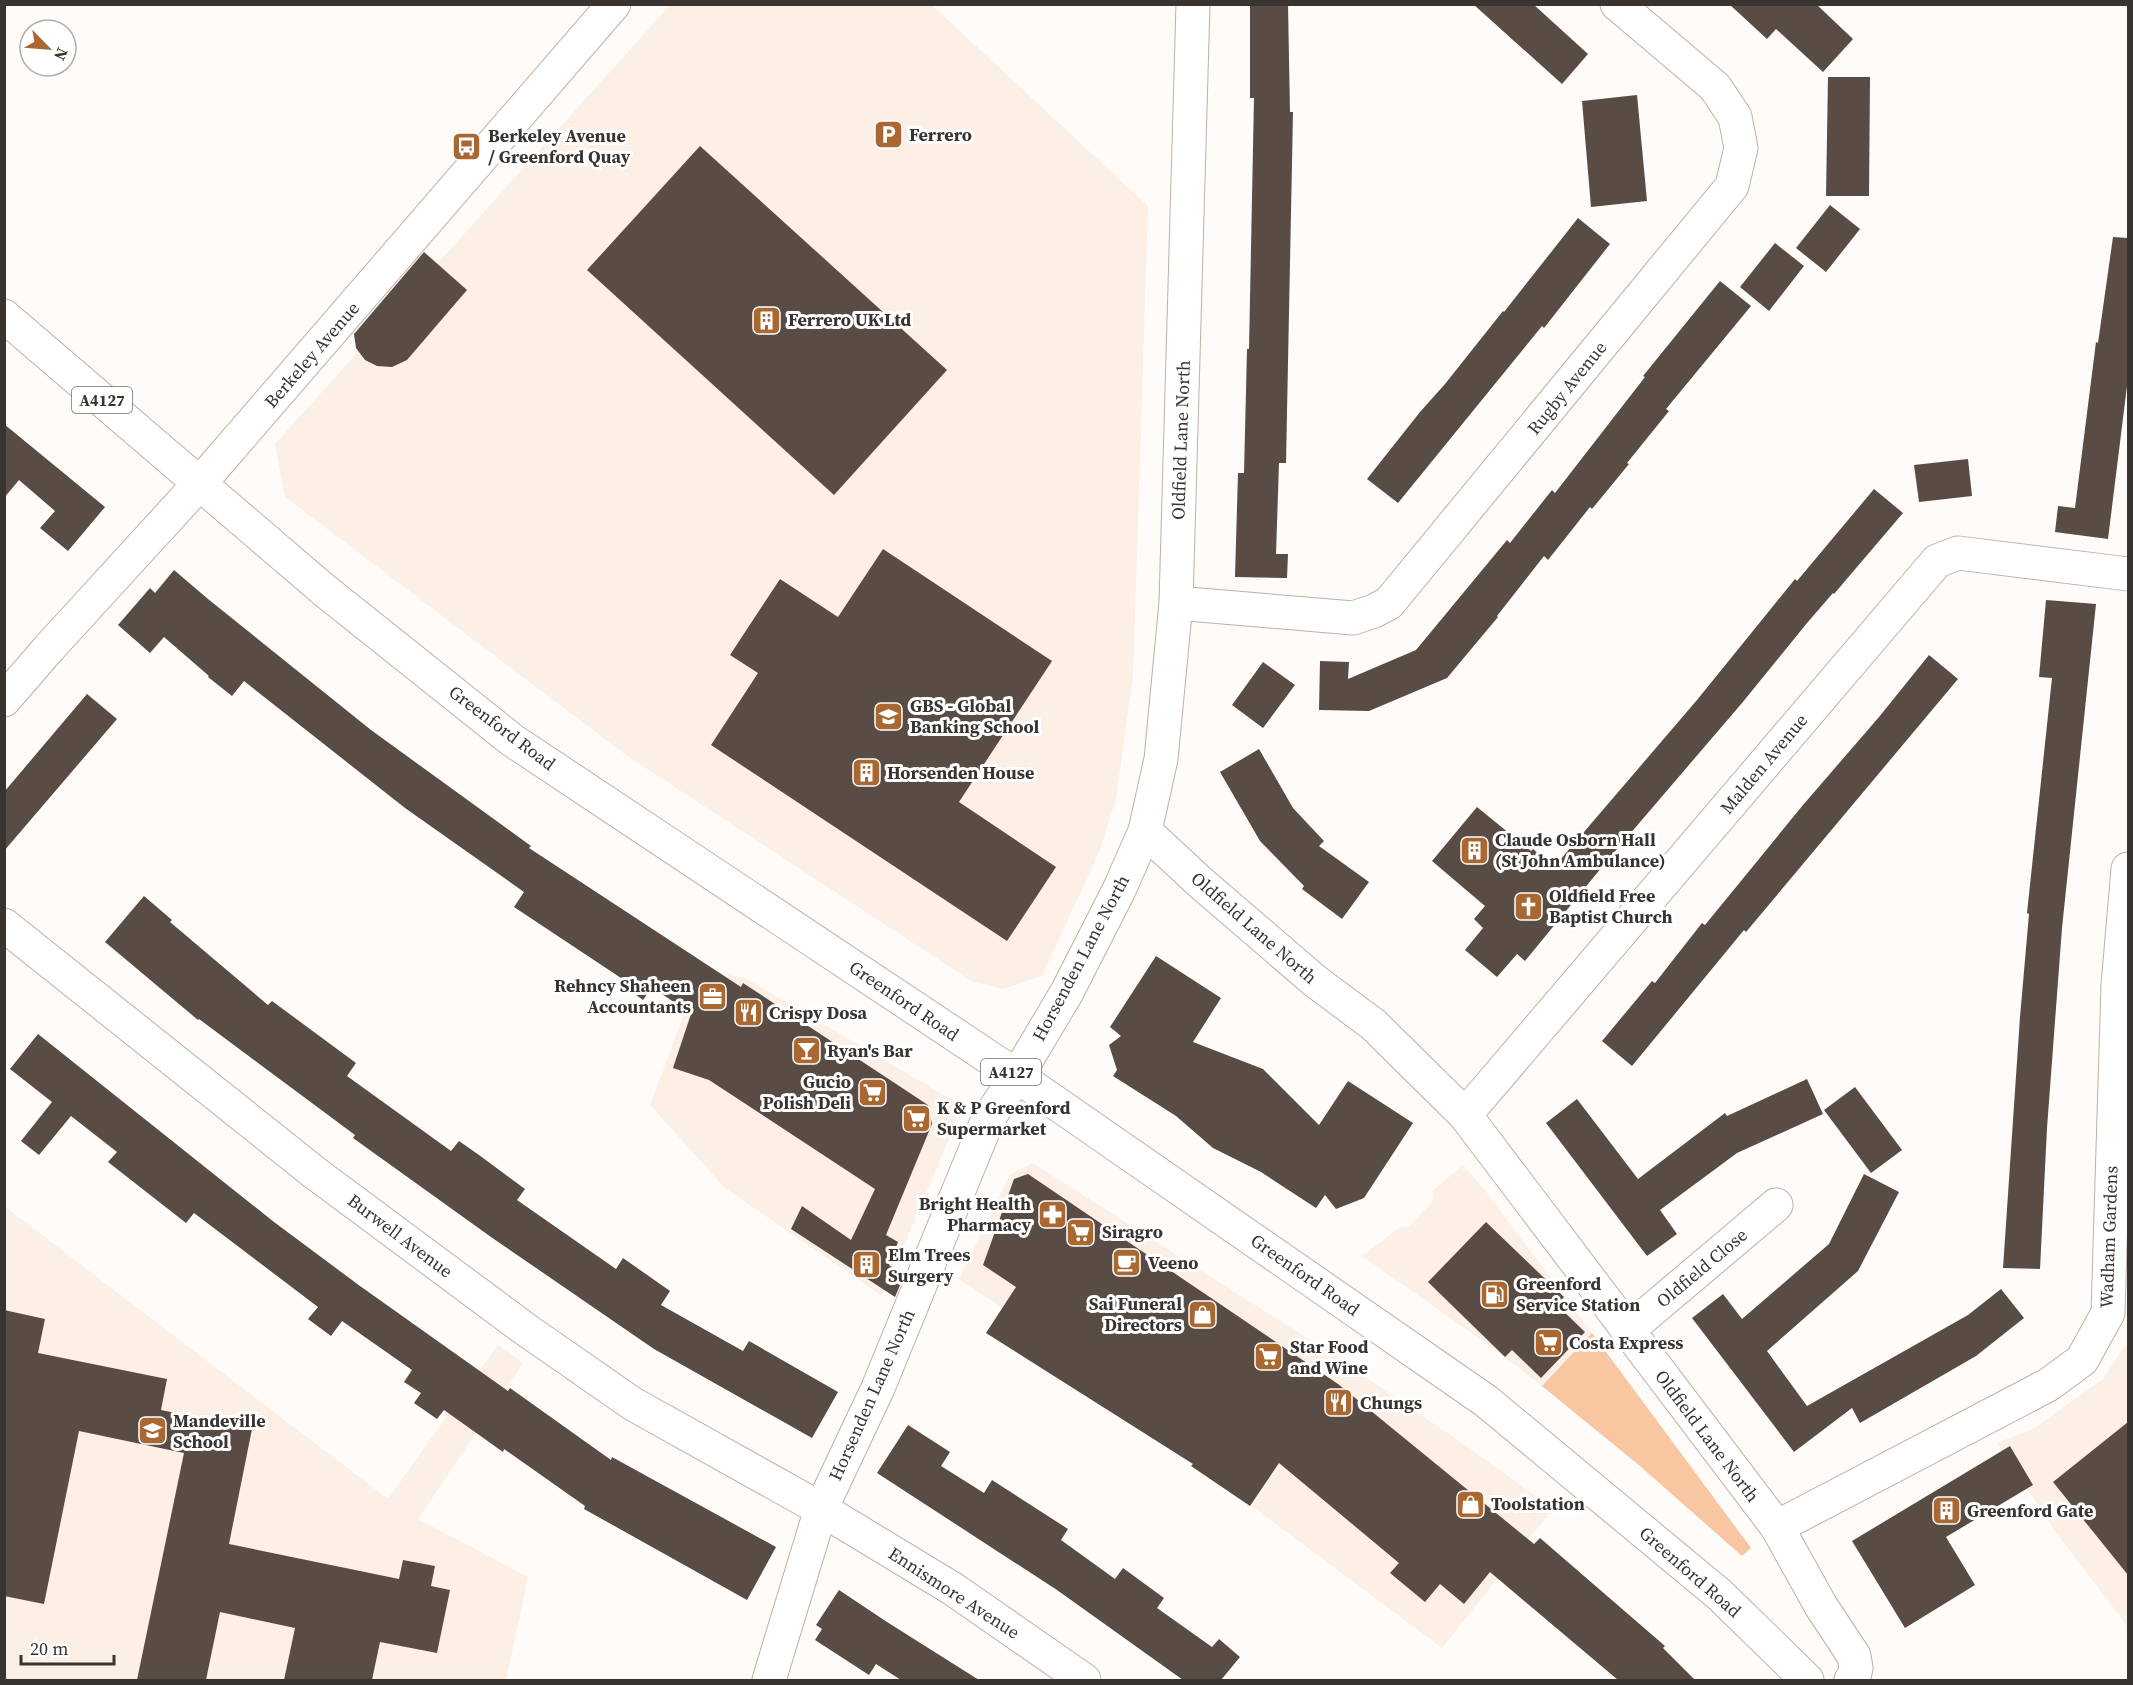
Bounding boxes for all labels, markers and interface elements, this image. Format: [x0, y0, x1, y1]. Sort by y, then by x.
north arrow [18, 18, 78, 78]
text: N [49, 44, 74, 65]
parking icon: Ferrero [872, 119, 904, 151]
place label: Ferrero [909, 122, 972, 147]
place label: Berkeley Avenue / Greenford Quay [488, 123, 631, 169]
bus stop icon: Berkeley Avenue / Greenford Quay [451, 130, 483, 162]
street label: Berkeley Avenue [258, 296, 365, 413]
building icon: Ferrero UK Ltd [751, 304, 783, 336]
place label: Ferrero UK Ltd [788, 307, 912, 332]
street label: Rugby Avenue [1521, 336, 1612, 440]
street label: Oldfield Lane North [1165, 360, 1196, 520]
road number: A4127 [72, 387, 132, 413]
street label: Greenford Road [444, 679, 561, 776]
place label: GBS - Global Banking School [910, 693, 1040, 739]
school or university icon: GBS - Global Banking School [873, 700, 905, 732]
street label: Malden Avenue [1714, 708, 1813, 819]
building icon: Horsenden House [850, 757, 882, 789]
place label: Horsenden House [887, 760, 1034, 785]
place label: Claude Osborn Hall (St John Ambulance) [1495, 827, 1666, 873]
building icon: Claude Osborn Hall (St John Ambulance) [1458, 834, 1490, 866]
street label: Oldfield Lane North [1186, 866, 1323, 990]
street label: Horsenden Lane North [1026, 870, 1135, 1045]
place label: Oldfield Free Baptist Church [1549, 883, 1673, 929]
church icon: Oldfield Free Baptist Church [1512, 890, 1544, 922]
street label: Greenford Road [844, 955, 964, 1047]
place label: Rehncy Shaheen Accountants [554, 973, 691, 1019]
office icon: Rehncy Shaheen Accountants [696, 980, 728, 1012]
restaurant icon: Crispy Dosa [732, 997, 764, 1029]
place label: Crispy Dosa [769, 1000, 867, 1025]
bar icon: Ryan's Bar [790, 1035, 822, 1067]
place label: Ryan's Bar [827, 1038, 913, 1063]
road number: A4127 [981, 1059, 1041, 1085]
place label: Gucio Polish Deli [763, 1069, 851, 1115]
supermarket icon: Gucio Polish Deli [856, 1076, 888, 1108]
place label: K & P Greenford Supermarket [937, 1095, 1071, 1141]
supermarket icon: K & P Greenford Supermarket [900, 1102, 932, 1134]
street label: Wadham Gardens [2094, 1165, 2123, 1309]
street label: Burwell Avenue [343, 1188, 458, 1283]
place label: Bright Health Pharmacy [919, 1191, 1031, 1237]
pharmacy icon: Bright Health Pharmacy [1036, 1198, 1068, 1230]
supermarket icon: Siragro [1065, 1216, 1097, 1248]
place label: Siragro [1102, 1219, 1163, 1244]
street label: Oldfield Close [1651, 1222, 1752, 1313]
street label: Greenford Road [1246, 1228, 1365, 1321]
place label: Elm Trees Surgery [888, 1242, 970, 1288]
cafe icon: Veeno [1111, 1247, 1143, 1279]
building icon: Elm Trees Surgery [851, 1249, 883, 1281]
place label: Veeno [1148, 1250, 1198, 1275]
place label: Greenford Service Station [1516, 1271, 1640, 1317]
fuel station icon: Greenford Service Station [1479, 1278, 1511, 1310]
place label: Sai Funeral Directors [1089, 1291, 1182, 1337]
shop icon: Sai Funeral Directors [1187, 1298, 1219, 1330]
street label: Horsenden Lane North [822, 1305, 921, 1484]
supermarket icon: Costa Express [1532, 1327, 1564, 1359]
place label: Costa Express [1569, 1330, 1684, 1355]
place label: Star Food and Wine [1290, 1334, 1369, 1380]
supermarket icon: Star Food and Wine [1253, 1341, 1285, 1373]
street label: Oldfield Lane North [1649, 1364, 1766, 1507]
restaurant icon: Chungs [1323, 1387, 1355, 1419]
place label: Chungs [1360, 1390, 1422, 1415]
place label: Mandeville School [173, 1408, 266, 1454]
school or university icon: Mandeville School [136, 1415, 168, 1447]
shop icon: Toolstation [1454, 1488, 1486, 1520]
place label: Toolstation [1491, 1491, 1585, 1516]
building icon: Greenford Gate [1930, 1495, 1962, 1527]
place label: Greenford Gate [1967, 1498, 2093, 1523]
street label: Greenford Road [1634, 1520, 1747, 1623]
street label: Ennismore Avenue [884, 1541, 1025, 1644]
scale bar [21, 1628, 114, 1666]
text: 20 m [30, 1636, 68, 1661]

